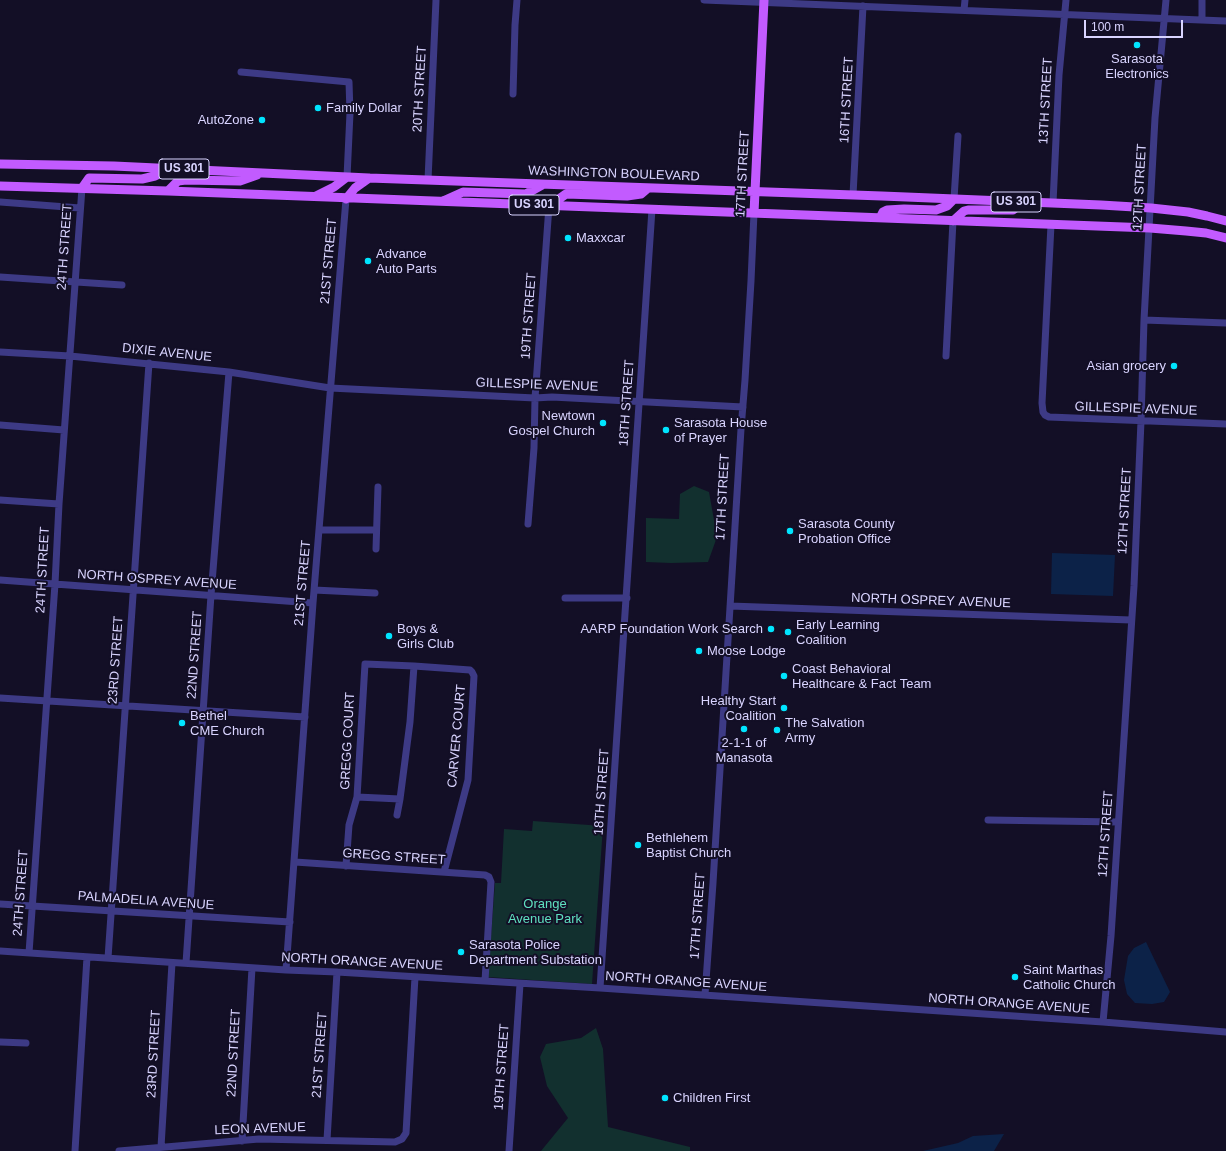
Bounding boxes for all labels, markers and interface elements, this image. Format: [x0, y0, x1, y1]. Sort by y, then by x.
scale bar [1086, 12, 1185, 38]
text: 100 m [1091, 20, 1124, 34]
marker: Sarasota Electronics [1132, 40, 1142, 50]
street label: 20TH STREET [410, 45, 430, 133]
place label: Sarasota Electronics [1105, 51, 1169, 82]
street label: 16TH STREET [837, 56, 857, 144]
street label: 13TH STREET [1036, 57, 1056, 145]
place label: Family Dollar [326, 100, 402, 116]
marker: Family Dollar [313, 103, 323, 113]
place label: AutoZone [198, 112, 254, 128]
marker: AutoZone [257, 115, 267, 125]
street label: 17TH STREET [733, 130, 753, 218]
street label: 12TH STREET [1130, 143, 1150, 231]
road number: US 301 [159, 159, 209, 179]
street label: WASHINGTON BOULEVARD [528, 163, 700, 185]
road number: US 301 [991, 192, 1041, 212]
road number: US 301 [509, 195, 559, 215]
street label: 24TH STREET [54, 203, 76, 291]
street label: 21ST STREET [317, 218, 341, 304]
place label: Maxxcar [576, 230, 625, 246]
marker: Maxxcar [563, 233, 573, 243]
place label: Advance Auto Parts [376, 246, 437, 277]
marker: Advance Auto Parts [363, 256, 373, 266]
street label: 19TH STREET [518, 272, 540, 360]
street label: DIXIE AVENUE [121, 341, 213, 365]
place label: Asian grocery [1087, 358, 1166, 374]
street label: 18TH STREET [616, 359, 638, 447]
marker: Asian grocery [1169, 361, 1179, 371]
street label: GILLESPIE AVENUE [475, 375, 599, 395]
street label: GILLESPIE AVENUE [1074, 399, 1198, 419]
place label: Newtown Gospel Church [508, 408, 595, 439]
place label: Sarasota House of Prayer [674, 415, 767, 446]
marker: Newtown Gospel Church [598, 418, 608, 428]
marker: Sarasota House of Prayer [661, 425, 671, 435]
street label: 17TH STREET [713, 453, 733, 541]
street label: 12TH STREET [1115, 467, 1135, 555]
place label: Sarasota County Probation Office [798, 516, 895, 547]
street label: 24TH STREET [33, 526, 53, 614]
marker: Sarasota County Probation Office [785, 526, 795, 536]
street label: 21ST STREET [291, 540, 315, 626]
street label: NORTH OSPREY AVENUE [77, 567, 237, 593]
street label: NORTH OSPREY AVENUE [851, 590, 1011, 612]
street label: 22ND STREET [184, 610, 206, 700]
street label: 23RD STREET [105, 615, 127, 705]
place label: Early Learning Coalition [796, 617, 880, 648]
place label: Boys & Girls Club [397, 621, 454, 652]
place label: AARP Foundation Work Search [580, 621, 763, 637]
marker: AARP Foundation Work Search [766, 624, 776, 634]
marker: Early Learning Coalition [783, 627, 793, 637]
marker: Boys & Girls Club [384, 631, 394, 641]
place label: Moose Lodge [707, 643, 786, 659]
marker: Moose Lodge [694, 646, 704, 656]
place label: Coast Behavioral Healthcare & Fact Team [792, 661, 931, 692]
marker: Coast Behavioral Healthcare & Fact Team [779, 671, 789, 681]
street label: CARVER COURT [445, 684, 469, 788]
street label: GREGG COURT [338, 692, 358, 790]
place label: Healthy Start Coalition [701, 693, 776, 724]
marker: Healthy Start Coalition [779, 703, 789, 713]
place label: Bethel CME Church [190, 708, 264, 739]
place label: The Salvation Army [785, 715, 864, 746]
marker: Bethel CME Church [177, 718, 187, 728]
marker: 2-1-1 of Manasota [739, 724, 749, 734]
marker: The Salvation Army [772, 725, 782, 735]
place label: 2-1-1 of Manasota [715, 735, 773, 766]
street label: 18TH STREET [591, 748, 613, 836]
street label: 12TH STREET [1095, 790, 1117, 878]
place label: Bethlehem Baptist Church [646, 830, 731, 861]
marker: Bethlehem Baptist Church [633, 840, 643, 850]
street label: GREGG STREET [342, 846, 446, 868]
street label: 24TH STREET [10, 849, 32, 937]
street label: 17TH STREET [687, 872, 709, 960]
street label: PALMADELIA AVENUE [77, 888, 215, 914]
park label: Orange Avenue Park [508, 896, 582, 927]
place label: Sarasota Police Department Substation [469, 937, 602, 968]
marker: Sarasota Police Department Substation [456, 947, 466, 957]
street label: NORTH ORANGE AVENUE [281, 950, 443, 974]
place label: Saint Marthas Catholic Church [1023, 962, 1115, 993]
street label: NORTH ORANGE AVENUE [605, 969, 767, 995]
marker: Saint Marthas Catholic Church [1010, 972, 1020, 982]
street label: NORTH ORANGE AVENUE [928, 991, 1090, 1017]
street label: 22ND STREET [224, 1009, 244, 1097]
street label: 23RD STREET [144, 1010, 164, 1098]
street label: 21ST STREET [309, 1012, 331, 1098]
street label: 19TH STREET [491, 1023, 513, 1111]
place label: Children First [673, 1090, 750, 1106]
marker: Children First [660, 1093, 670, 1103]
street label: LEON AVENUE [214, 1120, 306, 1138]

